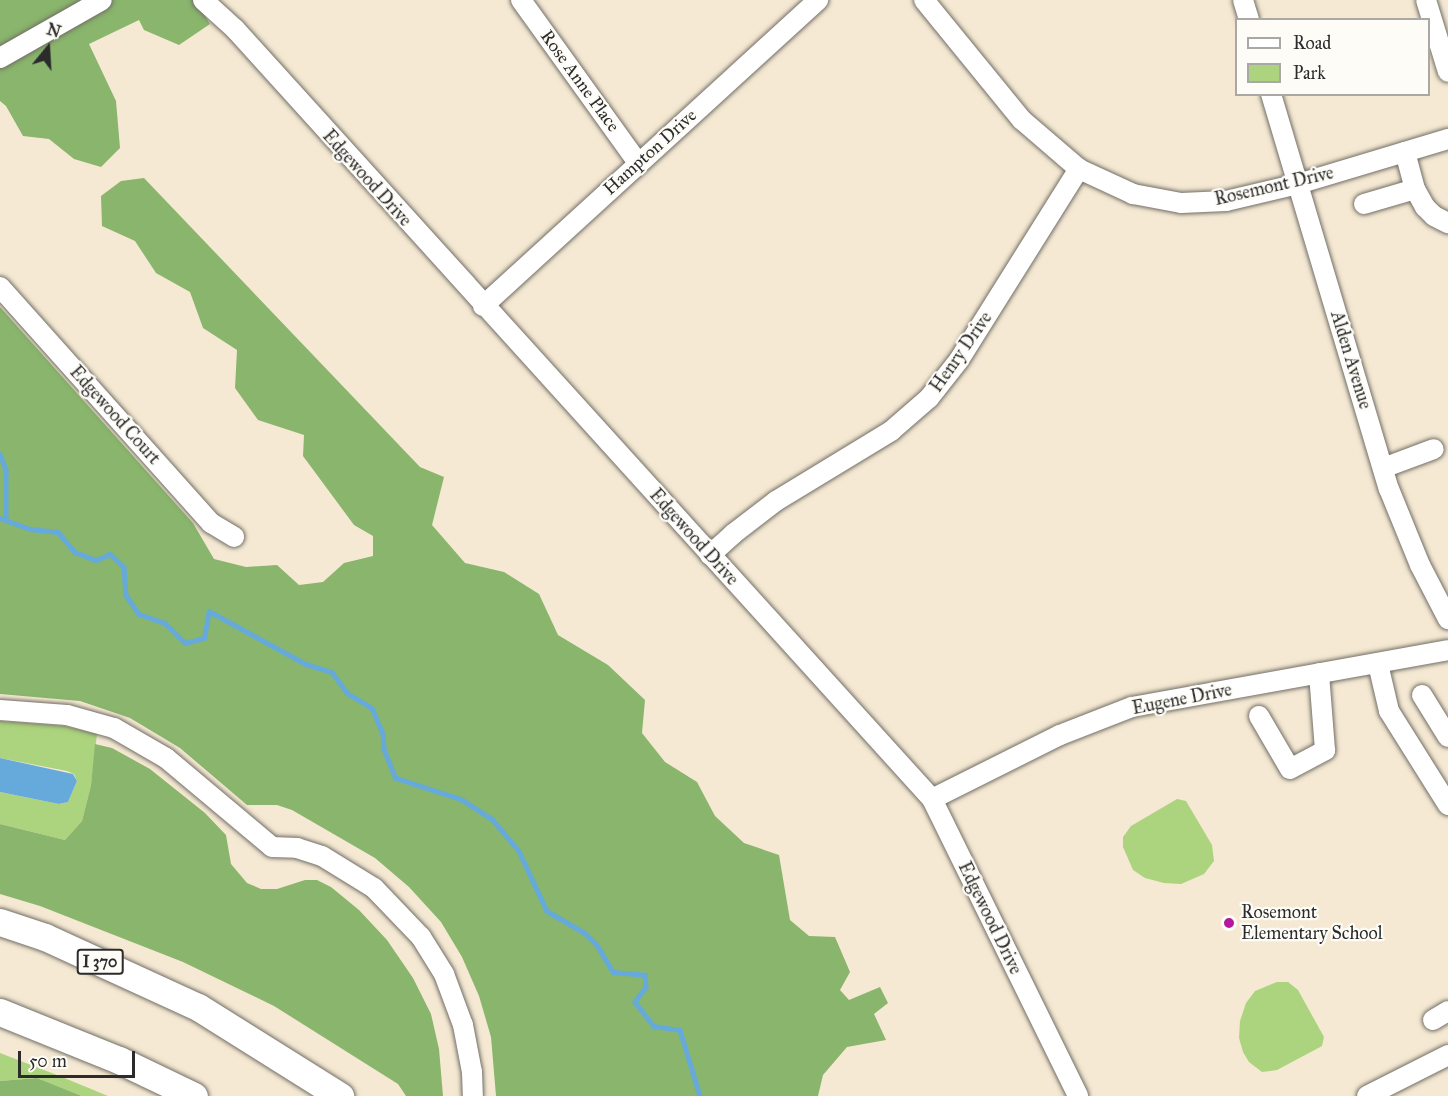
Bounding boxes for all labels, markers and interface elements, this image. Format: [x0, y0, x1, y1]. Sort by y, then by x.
north arrow [18, 18, 78, 78]
legend [1235, 18, 1430, 96]
text: N [44, 19, 63, 42]
street label: Rose Anne Place [536, 26, 624, 136]
text: Road [1293, 32, 1331, 54]
text: Park [1293, 62, 1326, 84]
street label: Hampton Drive [599, 104, 701, 200]
street label: Edgewood Drive [318, 125, 416, 231]
street label: Rosemont Drive [1212, 162, 1336, 210]
street label: Henry Drive [925, 308, 997, 396]
street label: Alden Avenue [1326, 308, 1376, 412]
street label: Edgewood Court [65, 361, 165, 469]
street label: Edgewood Drive [645, 484, 743, 590]
street label: Eugene Drive [1130, 679, 1234, 719]
street label: Edgewood Drive [953, 858, 1027, 978]
place label: Rosemont Elementary School [1241, 902, 1383, 944]
marker: Rosemont Elementary School [1222, 916, 1236, 930]
road number: I 370 [76, 949, 124, 975]
scale bar [21, 1039, 138, 1077]
text: 50 m [29, 1050, 67, 1072]

